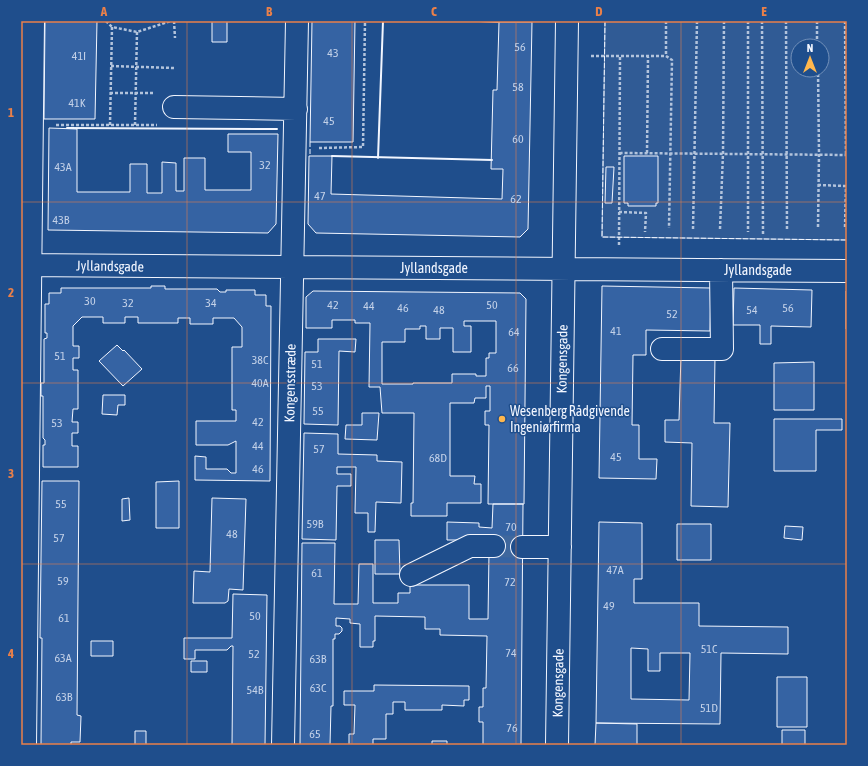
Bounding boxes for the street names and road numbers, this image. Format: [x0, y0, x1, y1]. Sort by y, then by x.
street label: Jyllandsgade [76, 257, 144, 275]
street label: Jyllandsgade [400, 260, 468, 276]
street label: Jyllandsgade [724, 262, 792, 278]
street label: Kongensgade [553, 324, 571, 394]
street label: Kongensstræde [281, 344, 299, 422]
street label: Kongensgade [549, 648, 567, 718]

